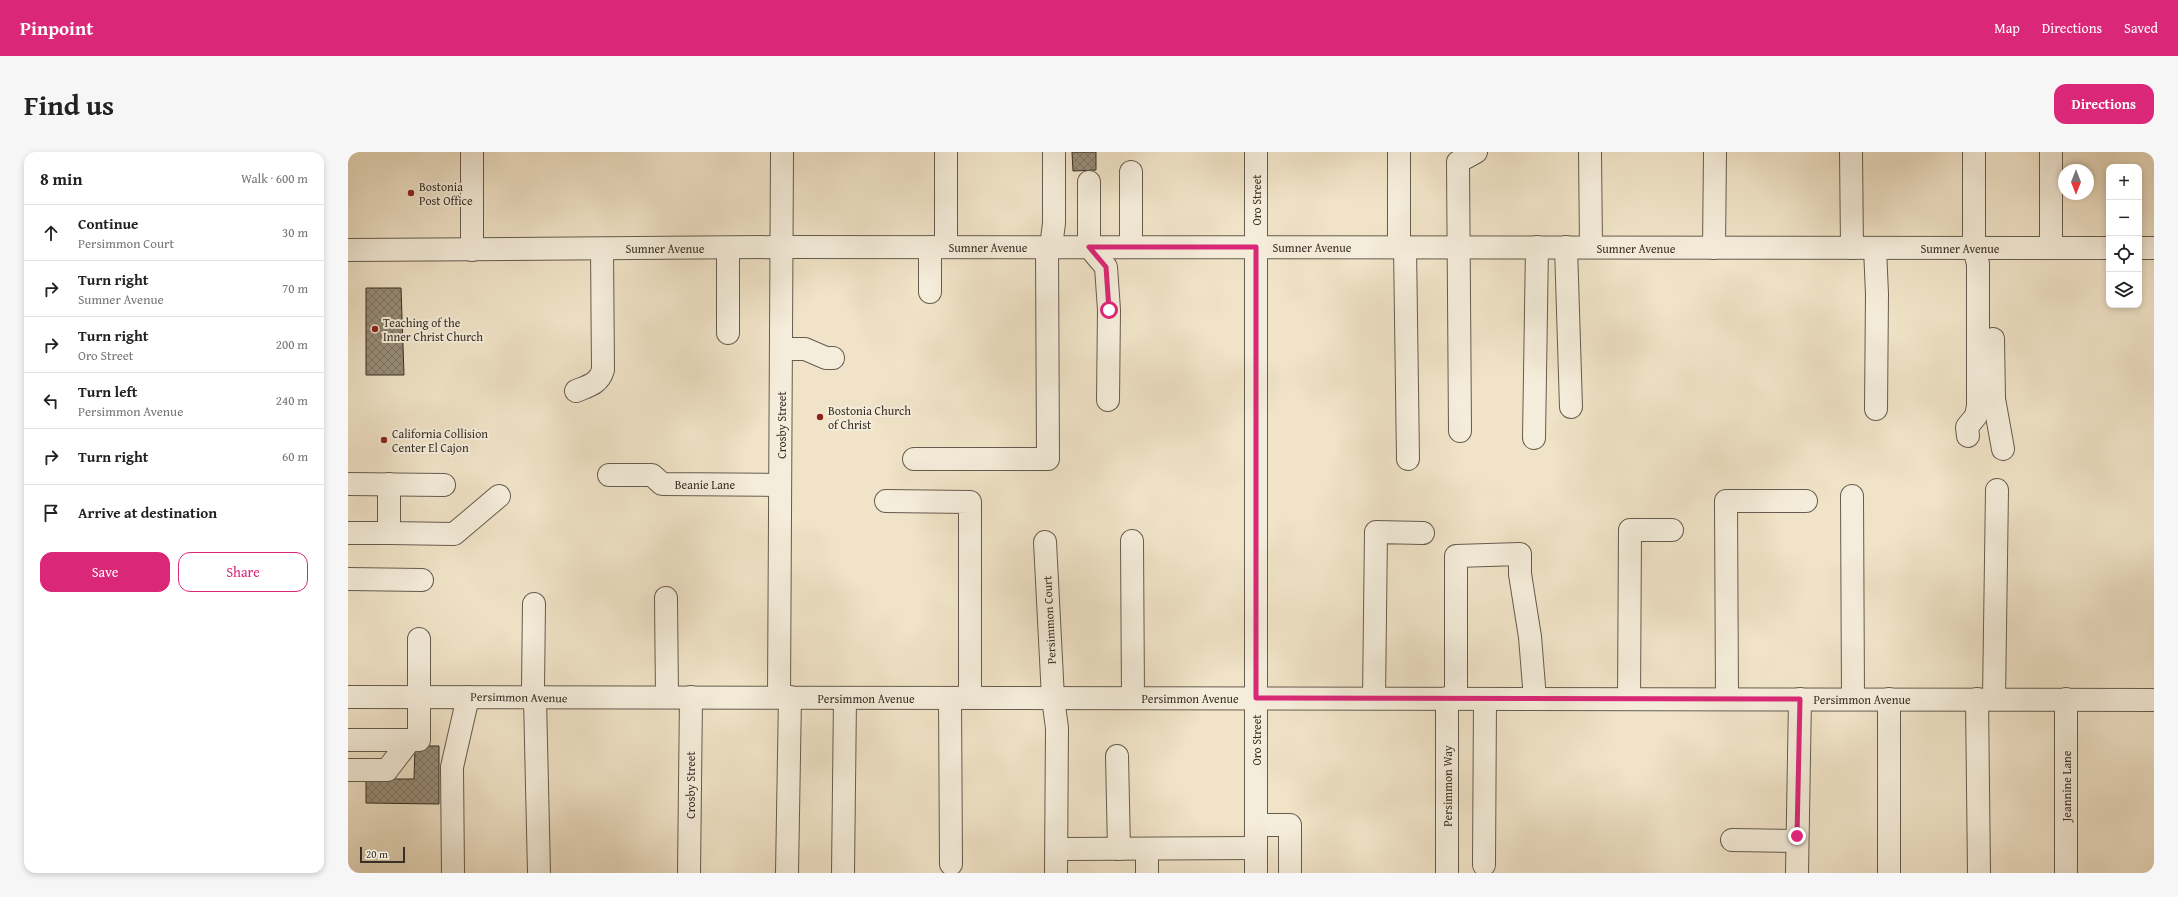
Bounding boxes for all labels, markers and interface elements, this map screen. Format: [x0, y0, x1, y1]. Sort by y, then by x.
text: Pinpoint [20, 14, 93, 42]
text: Map [1994, 18, 2020, 38]
text: Directions [2042, 18, 2102, 38]
text: Saved [2124, 18, 2158, 38]
text: Find us [24, 84, 114, 125]
button: Directions [2054, 84, 2154, 124]
north arrow [2058, 164, 2094, 200]
map controls [2106, 164, 2142, 308]
button: + [2106, 164, 2142, 200]
text: 8 min [40, 166, 82, 191]
text: Walk · 600 m [241, 169, 308, 188]
street label: Oro Street [1248, 174, 1265, 226]
place label: Bostonia Post Office [419, 178, 473, 209]
marker: Bostonia Post Office [406, 188, 416, 198]
button: − [2106, 200, 2142, 236]
text: Continue [78, 213, 139, 234]
icon: ahead [40, 222, 62, 244]
text: 30 m [282, 223, 308, 242]
text: Persimmon Court [78, 234, 174, 253]
button: locate [2106, 236, 2142, 272]
street label: Sumner Avenue [949, 239, 1028, 256]
street label: Sumner Avenue [1273, 239, 1352, 256]
street label: Sumner Avenue [626, 240, 705, 257]
street label: Sumner Avenue [1597, 240, 1676, 257]
street label: Sumner Avenue [1921, 240, 2000, 257]
text: Turn right [78, 269, 149, 290]
button: layers [2106, 272, 2142, 308]
icon: right [40, 278, 62, 300]
text: 70 m [282, 279, 308, 298]
text: Sumner Avenue [78, 290, 164, 309]
route start [1100, 301, 1118, 319]
place label: Teaching of the Inner Christ Church [383, 314, 483, 345]
marker: Teaching of the Inner Christ Church [370, 324, 380, 334]
text: Turn right [78, 325, 149, 346]
icon: right [40, 334, 62, 356]
text: 200 m [276, 335, 308, 354]
text: Oro Street [78, 346, 133, 365]
text: Turn left [78, 381, 137, 402]
icon: left [40, 390, 62, 412]
text: 240 m [276, 391, 308, 410]
street label: Crosby Street [773, 391, 790, 459]
text: Persimmon Avenue [78, 402, 183, 421]
place label: Bostonia Church of Christ [828, 402, 911, 433]
marker: Bostonia Church of Christ [815, 412, 825, 422]
place label: California Collision Center El Cajon [392, 425, 488, 456]
marker: California Collision Center El Cajon [379, 435, 389, 445]
icon: right [40, 446, 62, 468]
text: Turn right [78, 446, 149, 467]
text: 60 m [282, 447, 308, 466]
street label: Beanie Lane [675, 476, 736, 493]
icon: arrive [40, 502, 62, 524]
text: Arrive at destination [78, 502, 217, 523]
button: Save [40, 552, 170, 592]
button: Share [178, 552, 308, 592]
street label: Persimmon Court [1038, 575, 1060, 665]
street label: Persimmon Avenue [470, 688, 568, 706]
street label: Persimmon Avenue [817, 690, 915, 707]
street label: Persimmon Avenue [1141, 690, 1239, 707]
street label: Persimmon Avenue [1813, 691, 1911, 708]
street label: Oro Street [1248, 714, 1265, 766]
street label: Persimmon Way [1439, 745, 1456, 827]
street label: Jeannine Lane [2058, 750, 2075, 823]
street label: Crosby Street [682, 751, 699, 819]
route end [1788, 827, 1806, 845]
scale bar [360, 845, 405, 864]
text: 20 m [366, 846, 388, 862]

